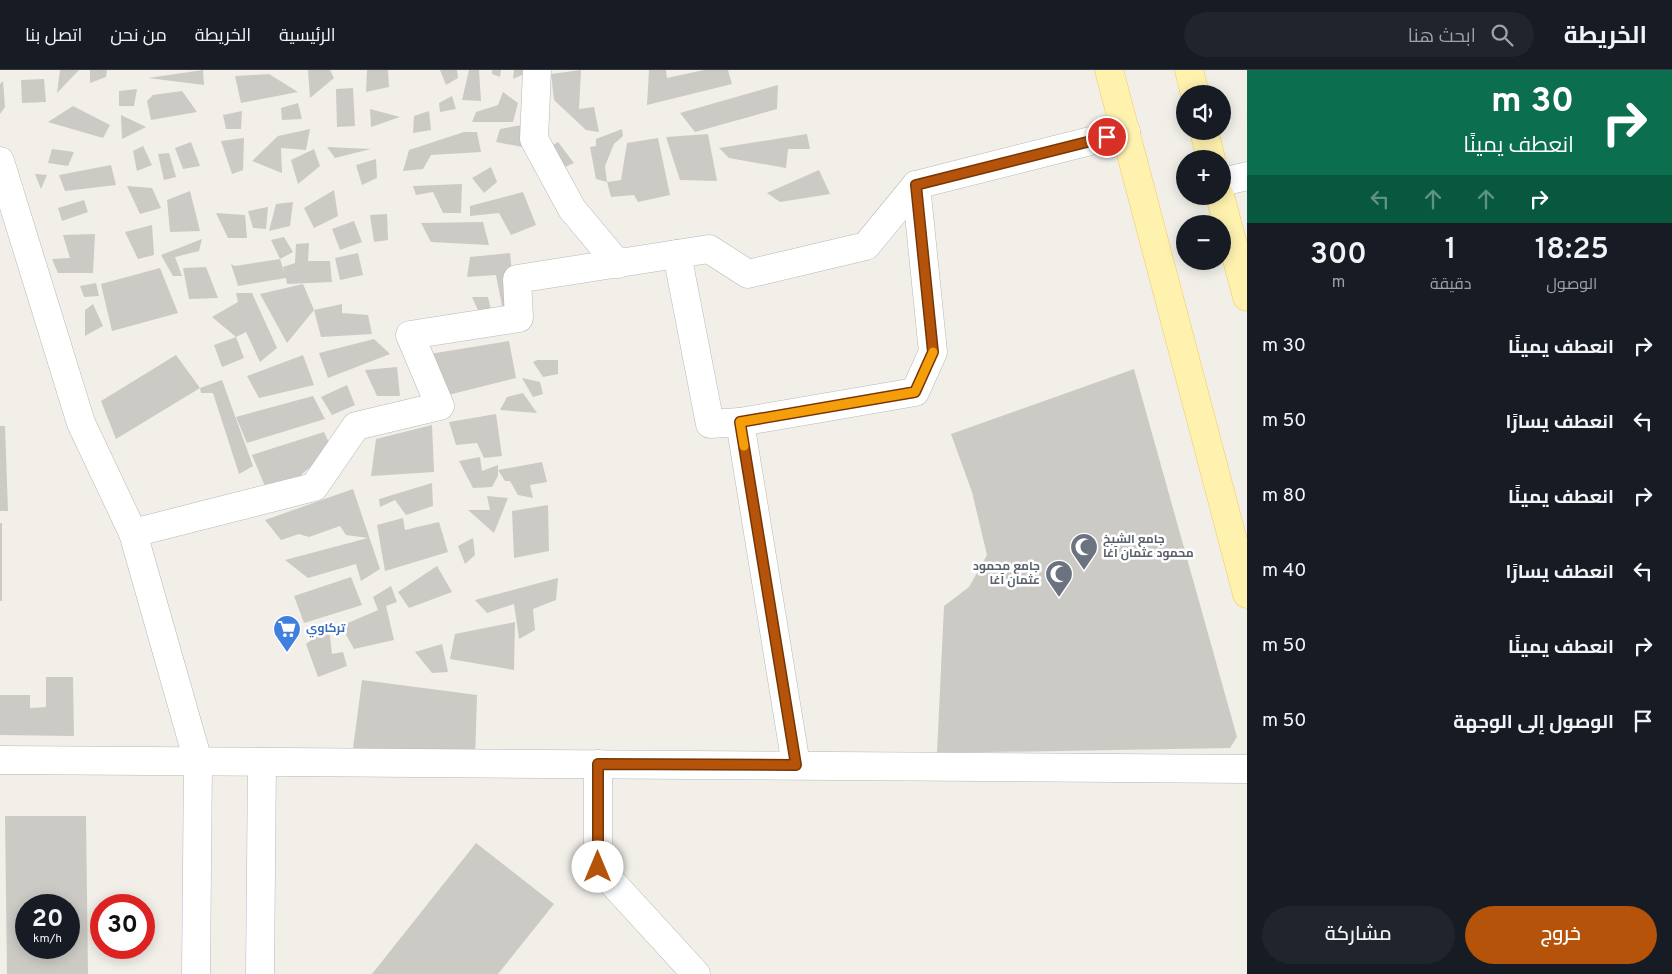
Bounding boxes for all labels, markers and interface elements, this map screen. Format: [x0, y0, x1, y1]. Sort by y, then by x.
search box [1184, 12, 1534, 57]
icon: search [1488, 21, 1516, 49]
text: الخريطة [1564, 22, 1647, 52]
text: اتصل بنا [25, 25, 82, 48]
text: من نحن [110, 25, 167, 48]
text: الخريطة [195, 25, 251, 48]
text: الرئيسية [279, 25, 336, 48]
text: ابحث هنا [1408, 25, 1476, 49]
text: 30 m [1491, 80, 1574, 124]
map controls [1176, 85, 1231, 270]
button: sound [1176, 85, 1231, 140]
icon: right [1592, 90, 1657, 155]
pin [1086, 116, 1128, 158]
icon: arrive [1093, 123, 1121, 151]
text: انعطف يمينًا [1463, 133, 1574, 160]
button: + [1176, 150, 1231, 205]
icon: left [1366, 185, 1394, 213]
icon: ahead [1419, 185, 1447, 213]
icon: ahead [1472, 185, 1500, 213]
icon: right [1525, 185, 1553, 213]
button: − [1176, 215, 1231, 270]
text: 1 [1445, 232, 1457, 269]
text: 18:25 [1535, 232, 1609, 269]
text: 300 [1310, 237, 1367, 274]
text: m [1332, 273, 1345, 293]
text: دقيقة [1430, 275, 1472, 295]
text: الوصول [1546, 275, 1597, 295]
icon: right [1629, 332, 1657, 360]
text: 30 m [1262, 334, 1306, 358]
text: انعطف يمينًا [1508, 336, 1614, 360]
icon: left [1629, 407, 1657, 435]
text: 50 m [1262, 409, 1307, 433]
text: انعطف يسارًا [1506, 411, 1614, 435]
icon: right [1629, 482, 1657, 510]
text: 80 m [1262, 484, 1306, 508]
text: انعطف يمينًا [1508, 486, 1614, 510]
mosque icon: جامع الشيخ محمود عثمان آغا [1069, 532, 1099, 571]
place label: جامع الشيخ محمود عثمان آغا [1103, 532, 1194, 562]
icon: left [1629, 557, 1657, 585]
place label: جامع محمود عثمان آغا [973, 559, 1040, 589]
mosque icon: جامع محمود عثمان آغا [1044, 559, 1074, 598]
text: 40 m [1262, 559, 1307, 583]
text: انعطف يسارًا [1506, 561, 1614, 585]
supermarket icon: تركاوي [272, 614, 302, 653]
place label: تركاوي [306, 621, 346, 638]
icon: right [1629, 632, 1657, 660]
text: 50 m [1262, 634, 1307, 658]
text: انعطف يمينًا [1508, 636, 1614, 660]
icon: arrive [1629, 707, 1657, 735]
text: 50 m [1262, 709, 1307, 733]
text: الوصول إلى الوجهة [1453, 711, 1614, 735]
position arrow [571, 840, 623, 892]
speed limit sign: 30 [90, 894, 155, 959]
text: 20 [32, 904, 63, 936]
button: مشاركة [1262, 906, 1455, 964]
button: خروج [1465, 906, 1657, 964]
text: km/h [33, 931, 62, 947]

